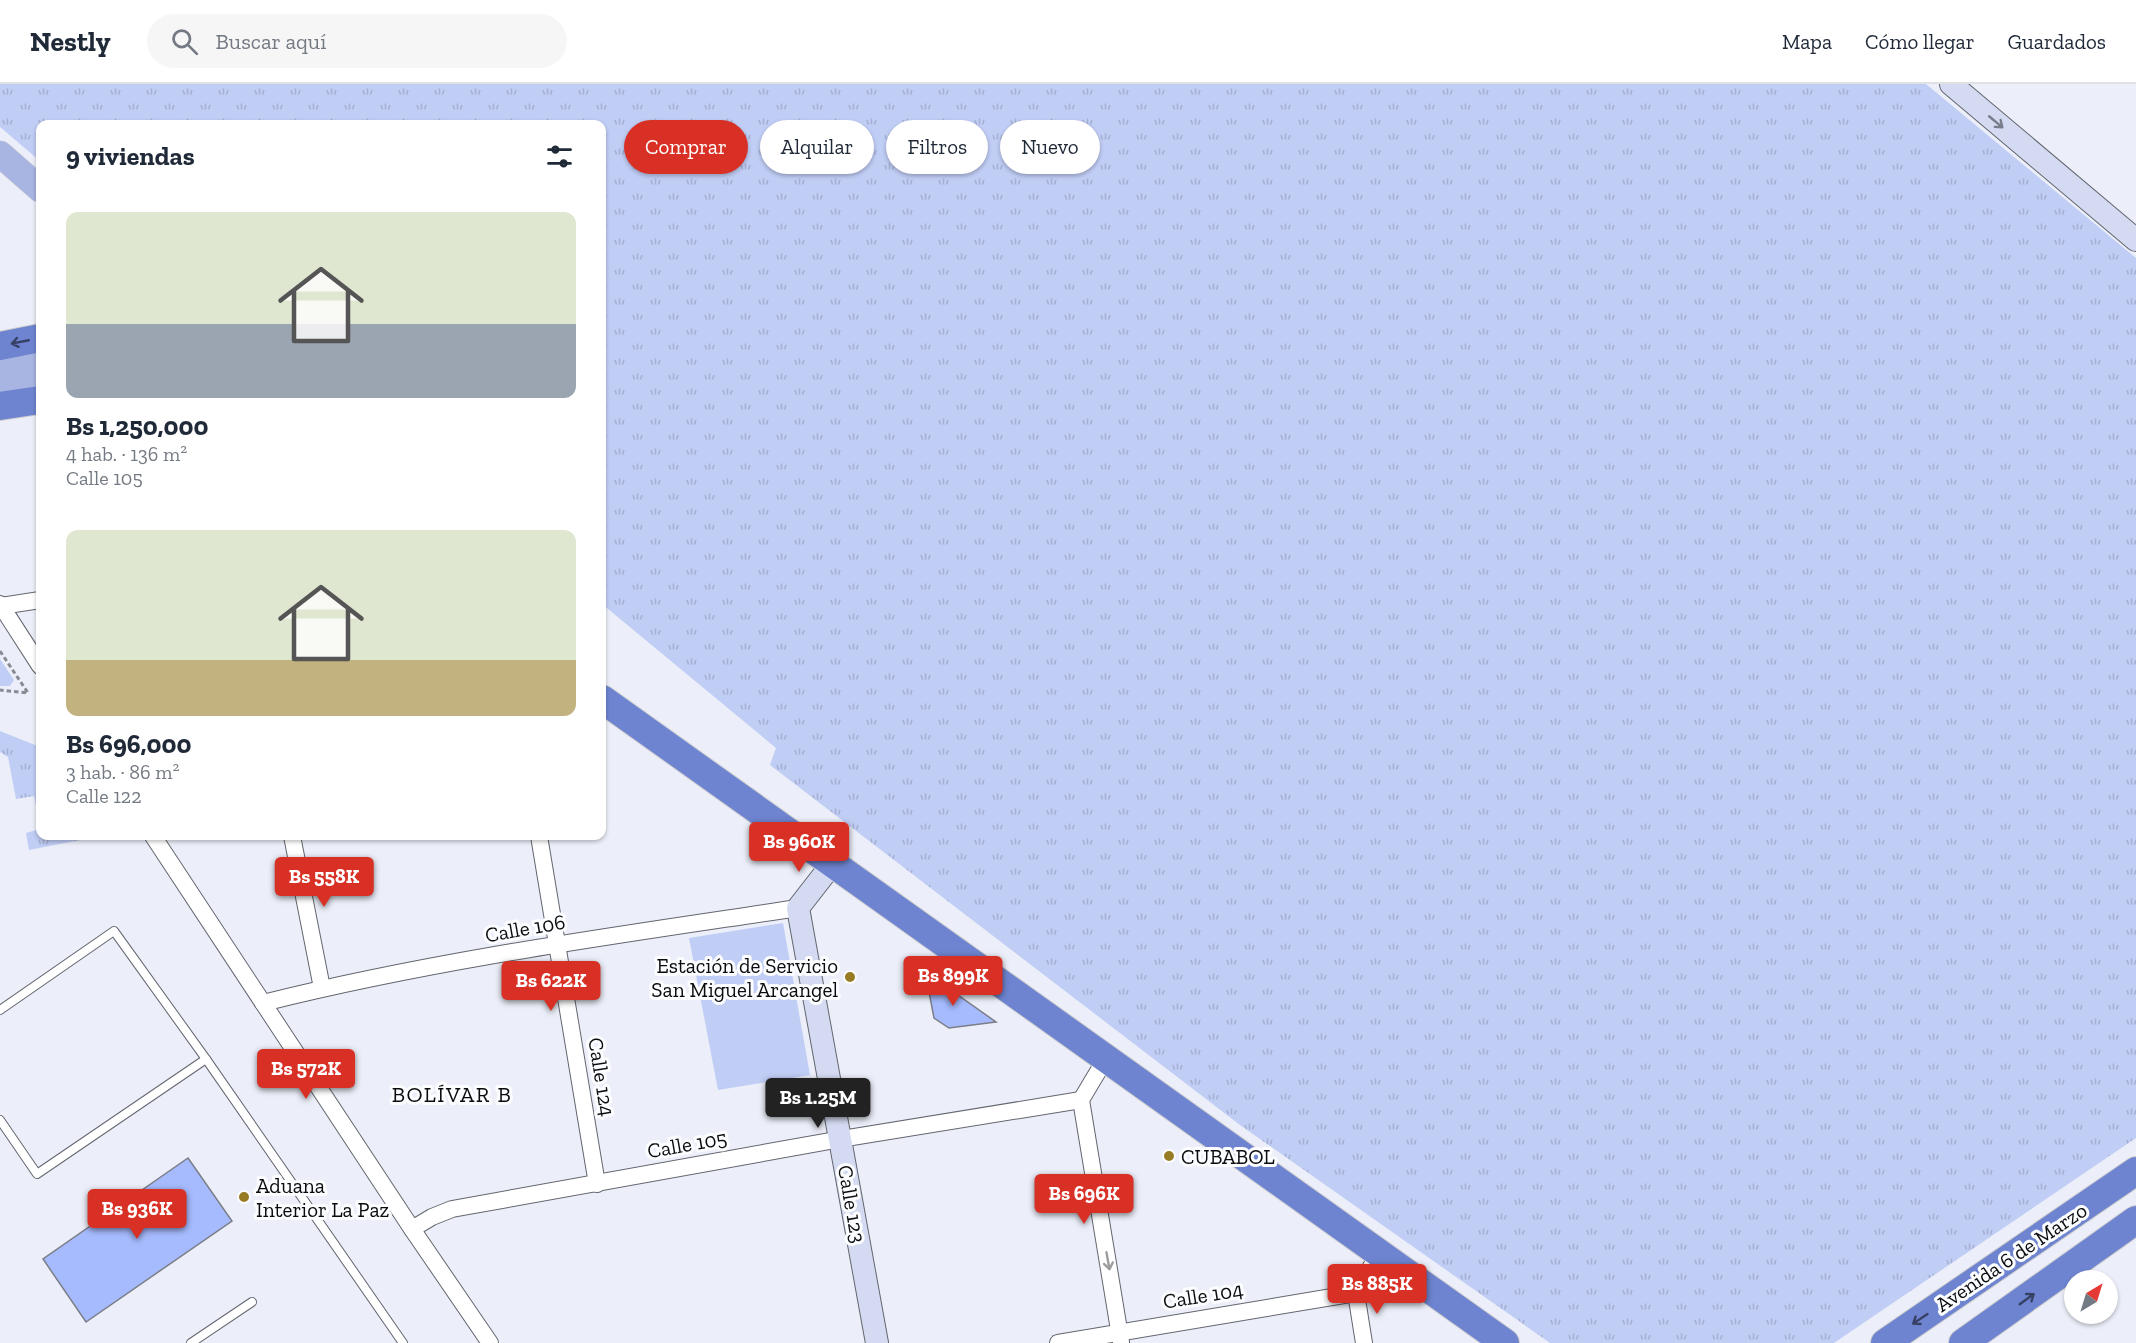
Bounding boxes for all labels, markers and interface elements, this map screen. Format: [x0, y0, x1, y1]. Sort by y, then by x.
search box [147, 14, 567, 68]
text: Nestly [30, 25, 111, 58]
icon: search [168, 25, 201, 58]
text: Buscar aquí [216, 28, 326, 55]
text: Mapa [1782, 29, 1832, 54]
text: Cómo llegar [1865, 29, 1975, 54]
text: Guardados [2008, 29, 2106, 54]
one-way arrow [1988, 115, 2003, 129]
chip: Comprar [624, 120, 748, 174]
chip: Alquilar [760, 120, 874, 174]
chip: Filtros [886, 120, 988, 174]
chip: Nuevo [1000, 120, 1100, 174]
text: 9 viviendas [66, 140, 195, 172]
icon: filters [543, 140, 576, 173]
icon: home [267, 251, 375, 359]
one-way arrow [11, 337, 31, 348]
text: Bs 1,250,000 [66, 410, 208, 442]
text: 4 hab. · 136 m² [66, 442, 187, 466]
text: Calle 105 [66, 466, 143, 490]
icon: home [267, 569, 375, 677]
text: Bs 696,000 [66, 728, 191, 760]
text: 3 hab. · 86 m² [66, 760, 179, 784]
text: Calle 122 [66, 784, 141, 808]
pin: Bs 960K [744, 822, 854, 873]
text: Bs 960K [763, 829, 835, 853]
pin: Bs 558K [269, 857, 379, 908]
text: Bs 558K [289, 864, 359, 888]
street label: Calle 106 [483, 909, 567, 947]
place label: Estación de Servicio San Miguel Arcangel [651, 953, 838, 1002]
pin: Bs 899K [898, 956, 1008, 1007]
pin: Bs 622K [496, 961, 606, 1012]
text: Bs 899K [917, 963, 989, 987]
text: Bs 622K [515, 968, 587, 992]
marker: Estación de Servicio San Miguel Arcangel [843, 970, 857, 984]
street label: Calle 124 [583, 1036, 621, 1118]
pin: Bs 572K [251, 1049, 361, 1100]
text: Bs 572K [271, 1056, 341, 1080]
pin: Bs 1.25M [756, 1078, 880, 1129]
district label: BOLÍVAR B [392, 1081, 512, 1108]
text: Bs 1.25M [779, 1085, 857, 1109]
street label: Calle 105 [645, 1125, 729, 1163]
place label: CUBABOL [1181, 1144, 1275, 1169]
marker: CUBABOL [1162, 1149, 1176, 1163]
street label: Calle 123 [833, 1163, 871, 1245]
place label: Aduana Interior La Paz [256, 1173, 390, 1222]
pin: Bs 696K [1029, 1174, 1139, 1225]
text: Bs 696K [1049, 1181, 1119, 1205]
pin: Bs 936K [82, 1189, 192, 1240]
marker: Aduana Interior La Paz [237, 1190, 251, 1204]
text: Bs 936K [102, 1196, 172, 1220]
street label: Avenida 6 de Marzo [1931, 1197, 2091, 1317]
one-way arrow [1102, 1251, 1113, 1271]
pin: Bs 885K [1322, 1264, 1432, 1315]
north arrow [2064, 1270, 2118, 1324]
map controls [2064, 1270, 2118, 1324]
text: Bs 885K [1342, 1271, 1412, 1295]
street label: Calle 104 [1161, 1276, 1245, 1314]
one-way arrow [2018, 1292, 2034, 1305]
one-way arrow [1912, 1313, 1929, 1325]

